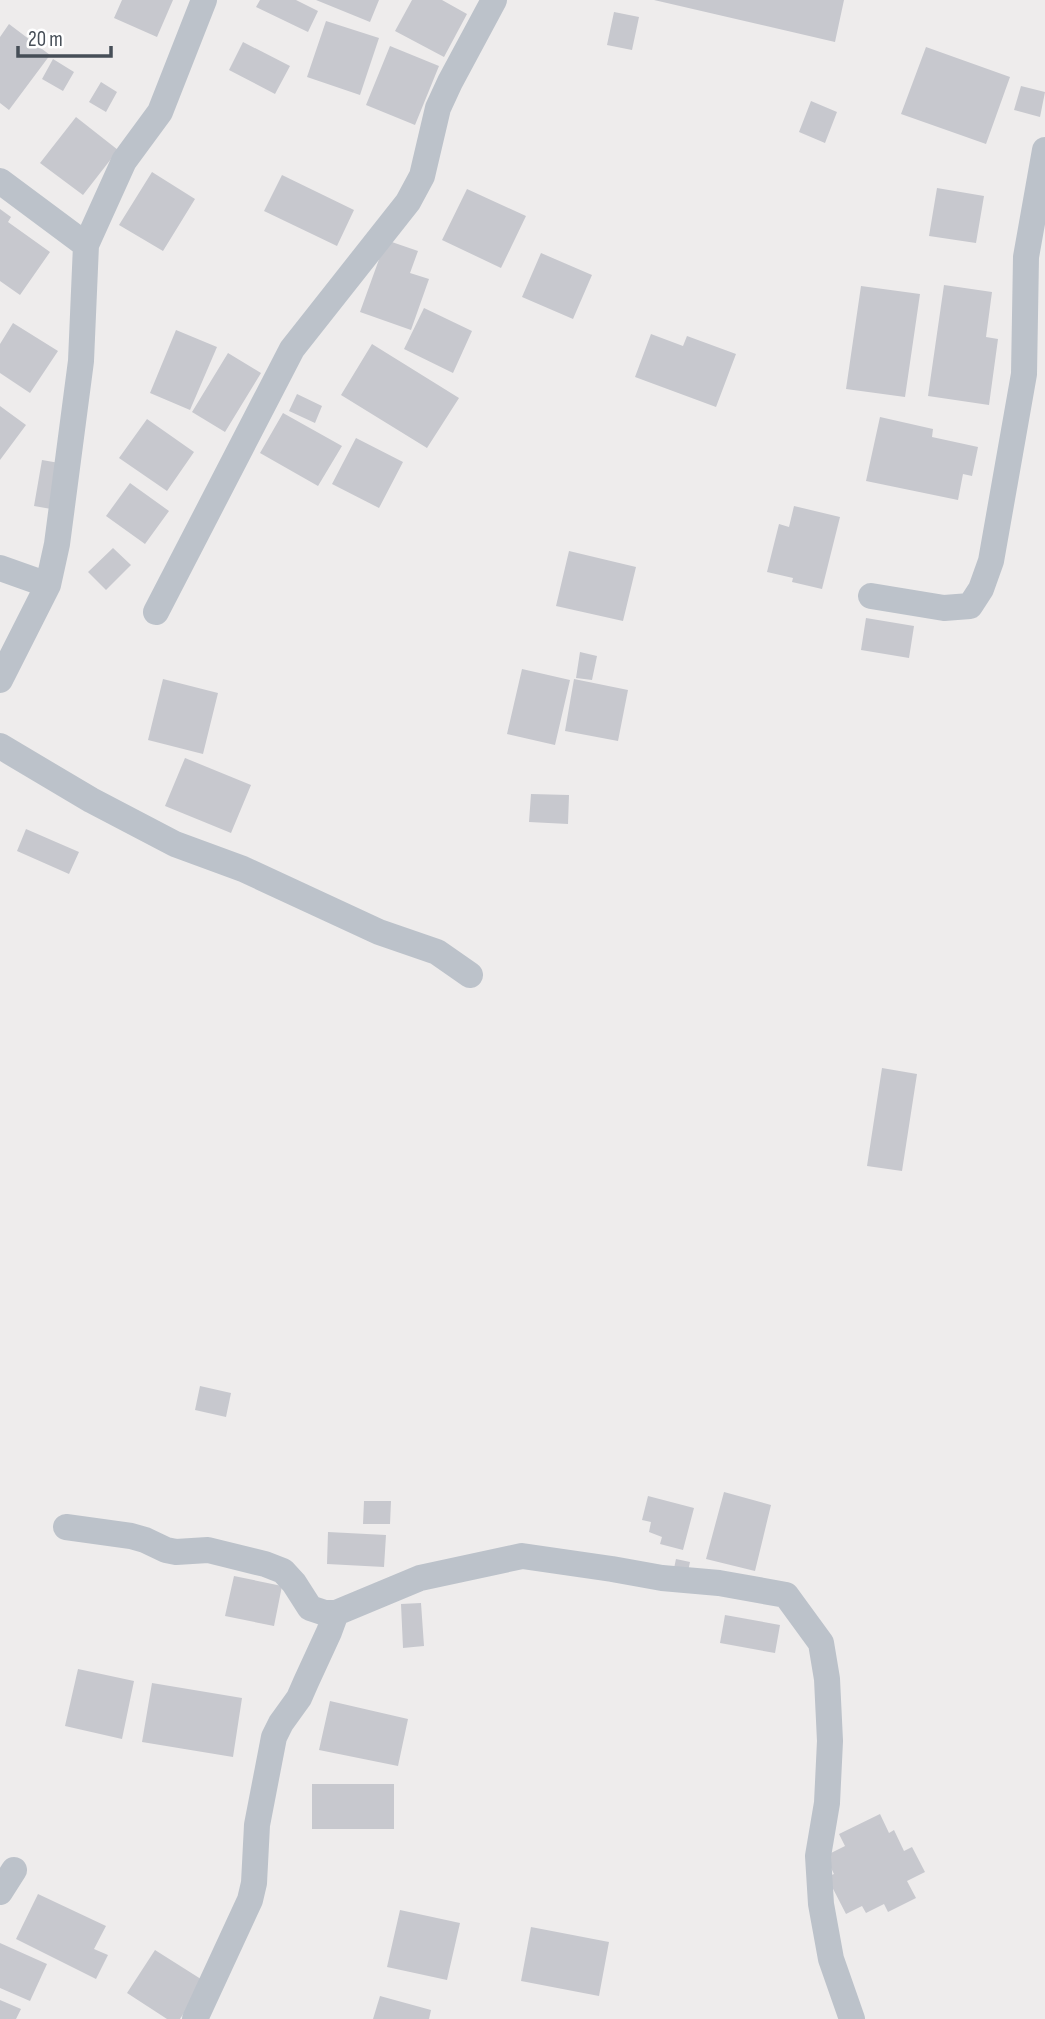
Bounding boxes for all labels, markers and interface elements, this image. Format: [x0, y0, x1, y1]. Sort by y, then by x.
scale bar [18, 14, 110, 58]
text: 20 m [28, 27, 63, 52]

